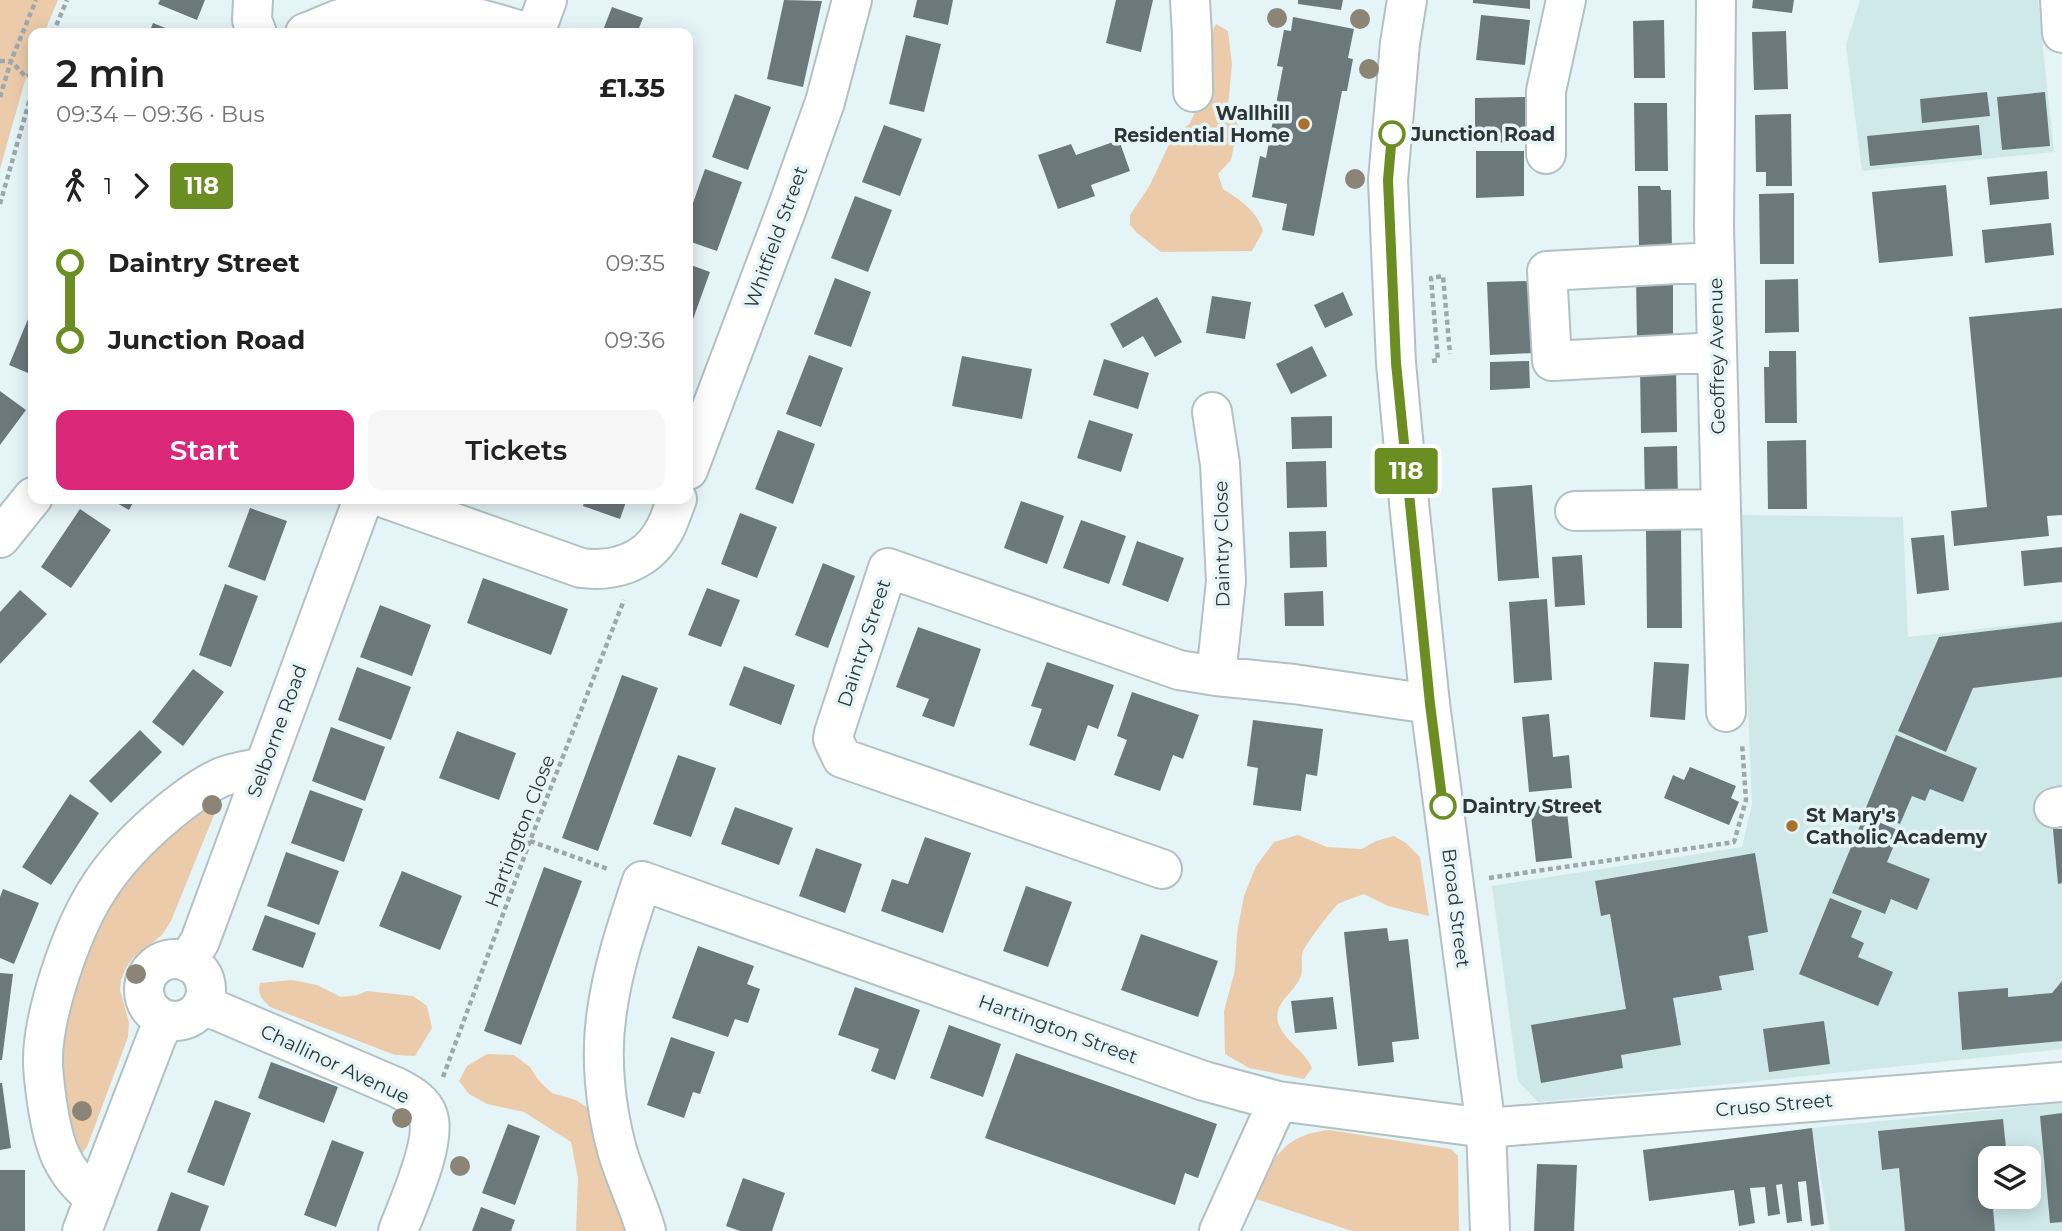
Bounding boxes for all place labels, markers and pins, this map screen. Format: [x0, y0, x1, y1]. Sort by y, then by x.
place label: Wallhill Residential Home [1113, 102, 1290, 147]
marker: Wallhill Residential Home [1296, 116, 1312, 132]
marker: Junction Road [1379, 121, 1405, 147]
place label: Junction Road [1410, 123, 1555, 146]
marker: Daintry Street [1430, 793, 1456, 819]
place label: Daintry Street [1462, 795, 1602, 818]
place label: St Mary's Catholic Academy [1806, 804, 1988, 849]
marker: St Mary's Catholic Academy [1784, 818, 1800, 834]

